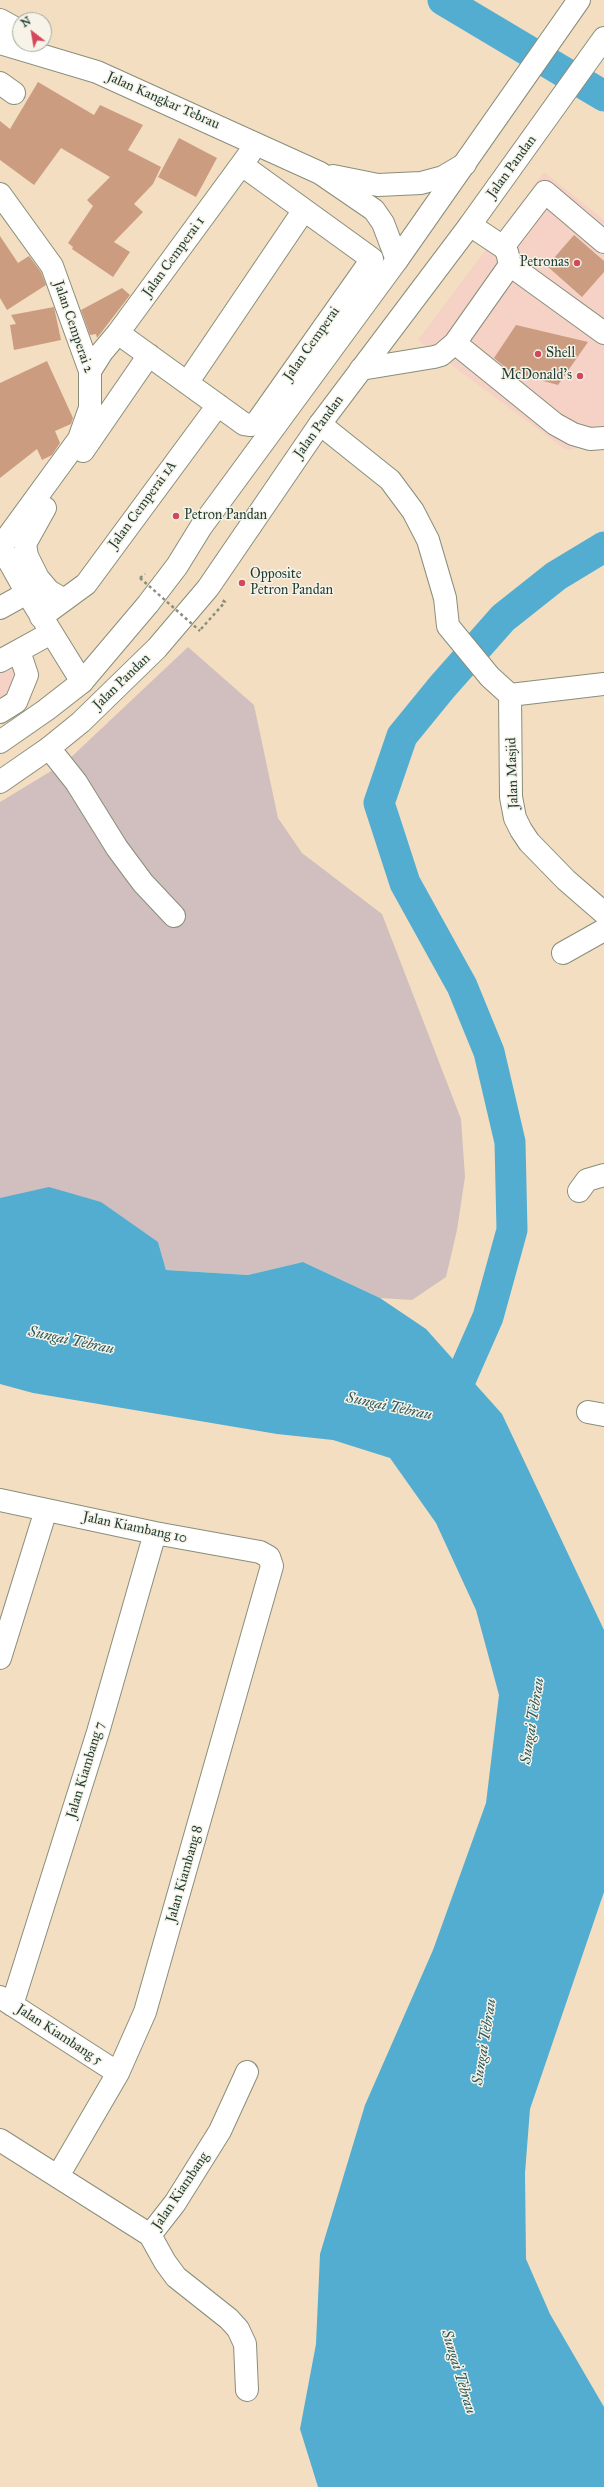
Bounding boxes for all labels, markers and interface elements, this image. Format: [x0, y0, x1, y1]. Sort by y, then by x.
north arrow [12, 12, 52, 52]
text: N [19, 14, 33, 30]
street label: Jalan Kangkar Tebrau [104, 69, 222, 133]
street label: Jalan Pandan [484, 132, 540, 202]
street label: Jalan Cemperai 1 [139, 214, 209, 300]
place label: Petronas [520, 255, 569, 271]
marker: Petronas [572, 258, 582, 268]
street label: Jalan Cemperai 2 [49, 279, 97, 375]
street label: Jalan Cemperai [280, 304, 344, 384]
place label: Shell [546, 346, 575, 362]
marker: Shell [533, 349, 543, 359]
place label: McDonald's [501, 368, 572, 384]
marker: McDonald's [575, 371, 585, 381]
street label: Jalan Pandan [291, 392, 347, 462]
street label: Jalan Cemperai 1A [105, 458, 181, 552]
place label: Petron Pandan [184, 508, 267, 524]
marker: Petron Pandan [171, 511, 181, 521]
place label: Opposite Petron Pandan [250, 567, 333, 600]
marker: Opposite Petron Pandan [237, 578, 247, 588]
street label: Jalan Pandan [90, 651, 154, 713]
street label: Jalan Masjid [503, 737, 523, 809]
water label: Sungai Tebrau [26, 1323, 116, 1359]
water label: Sungai Tebrau [344, 1389, 434, 1425]
street label: Jalan Kiambang 10 [81, 1509, 189, 1547]
water label: Sungai Tebrau [517, 1677, 549, 1765]
street label: Jalan Kiambang 7 [63, 1720, 109, 1820]
street label: Jalan Kiambang 8 [163, 1824, 207, 1924]
water label: Sungai Tebrau [469, 1998, 501, 2086]
street label: Jalan Kiambang 5 [13, 2001, 105, 2069]
street label: Jalan Kiambang [149, 2149, 213, 2233]
water label: Sungai Tebrau [437, 2328, 479, 2416]

